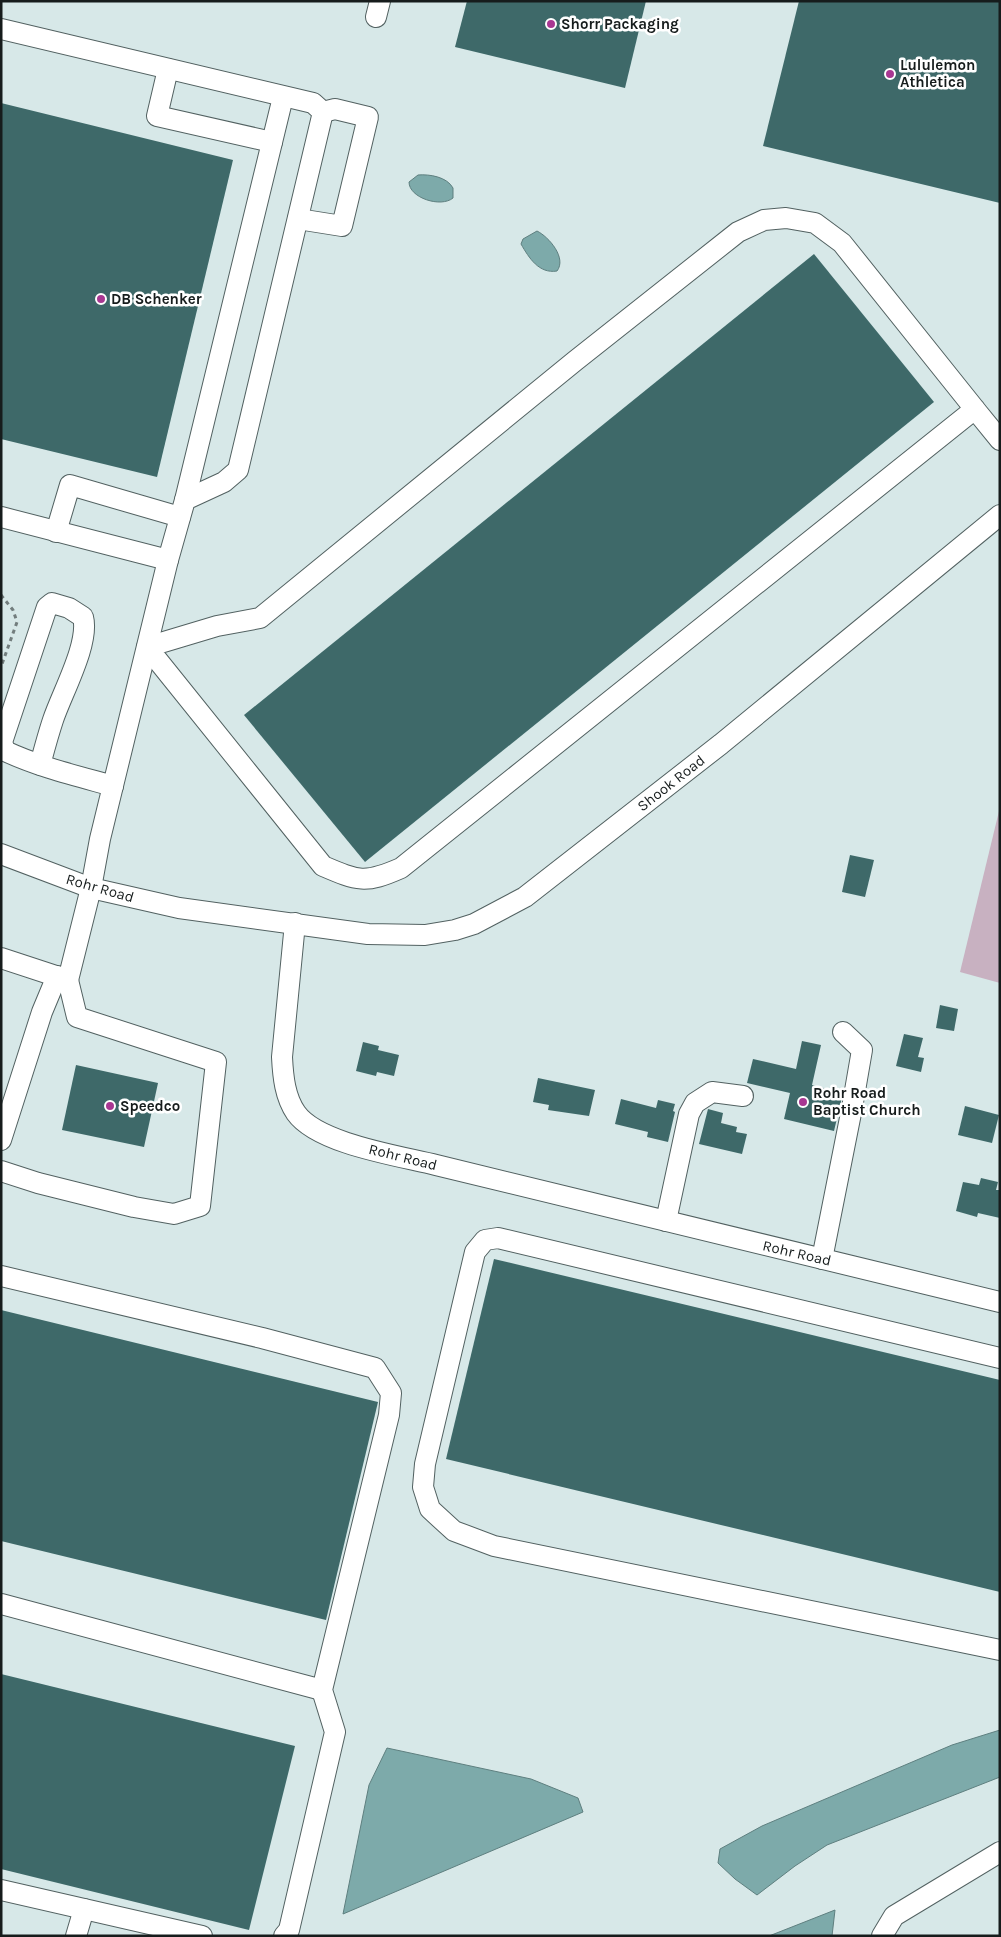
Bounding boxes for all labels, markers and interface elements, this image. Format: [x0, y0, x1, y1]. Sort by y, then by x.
place label: Shorr Packaging [561, 15, 679, 33]
marker: Shorr Packaging [545, 18, 557, 30]
place label: Lululemon Athletica [900, 56, 975, 91]
marker: Lululemon Athletica [884, 68, 896, 80]
place label: DB Schenker [111, 290, 202, 308]
marker: DB Schenker [95, 293, 107, 305]
street label: Shook Road [634, 751, 708, 815]
street label: Rohr Road [64, 870, 136, 906]
place label: Rohr Road Baptist Church [813, 1084, 921, 1119]
marker: Rohr Road Baptist Church [797, 1096, 809, 1108]
place label: Speedco [120, 1097, 180, 1115]
marker: Speedco [104, 1100, 116, 1112]
street label: Rohr Road [367, 1140, 439, 1174]
street label: Rohr Road [761, 1236, 833, 1270]

